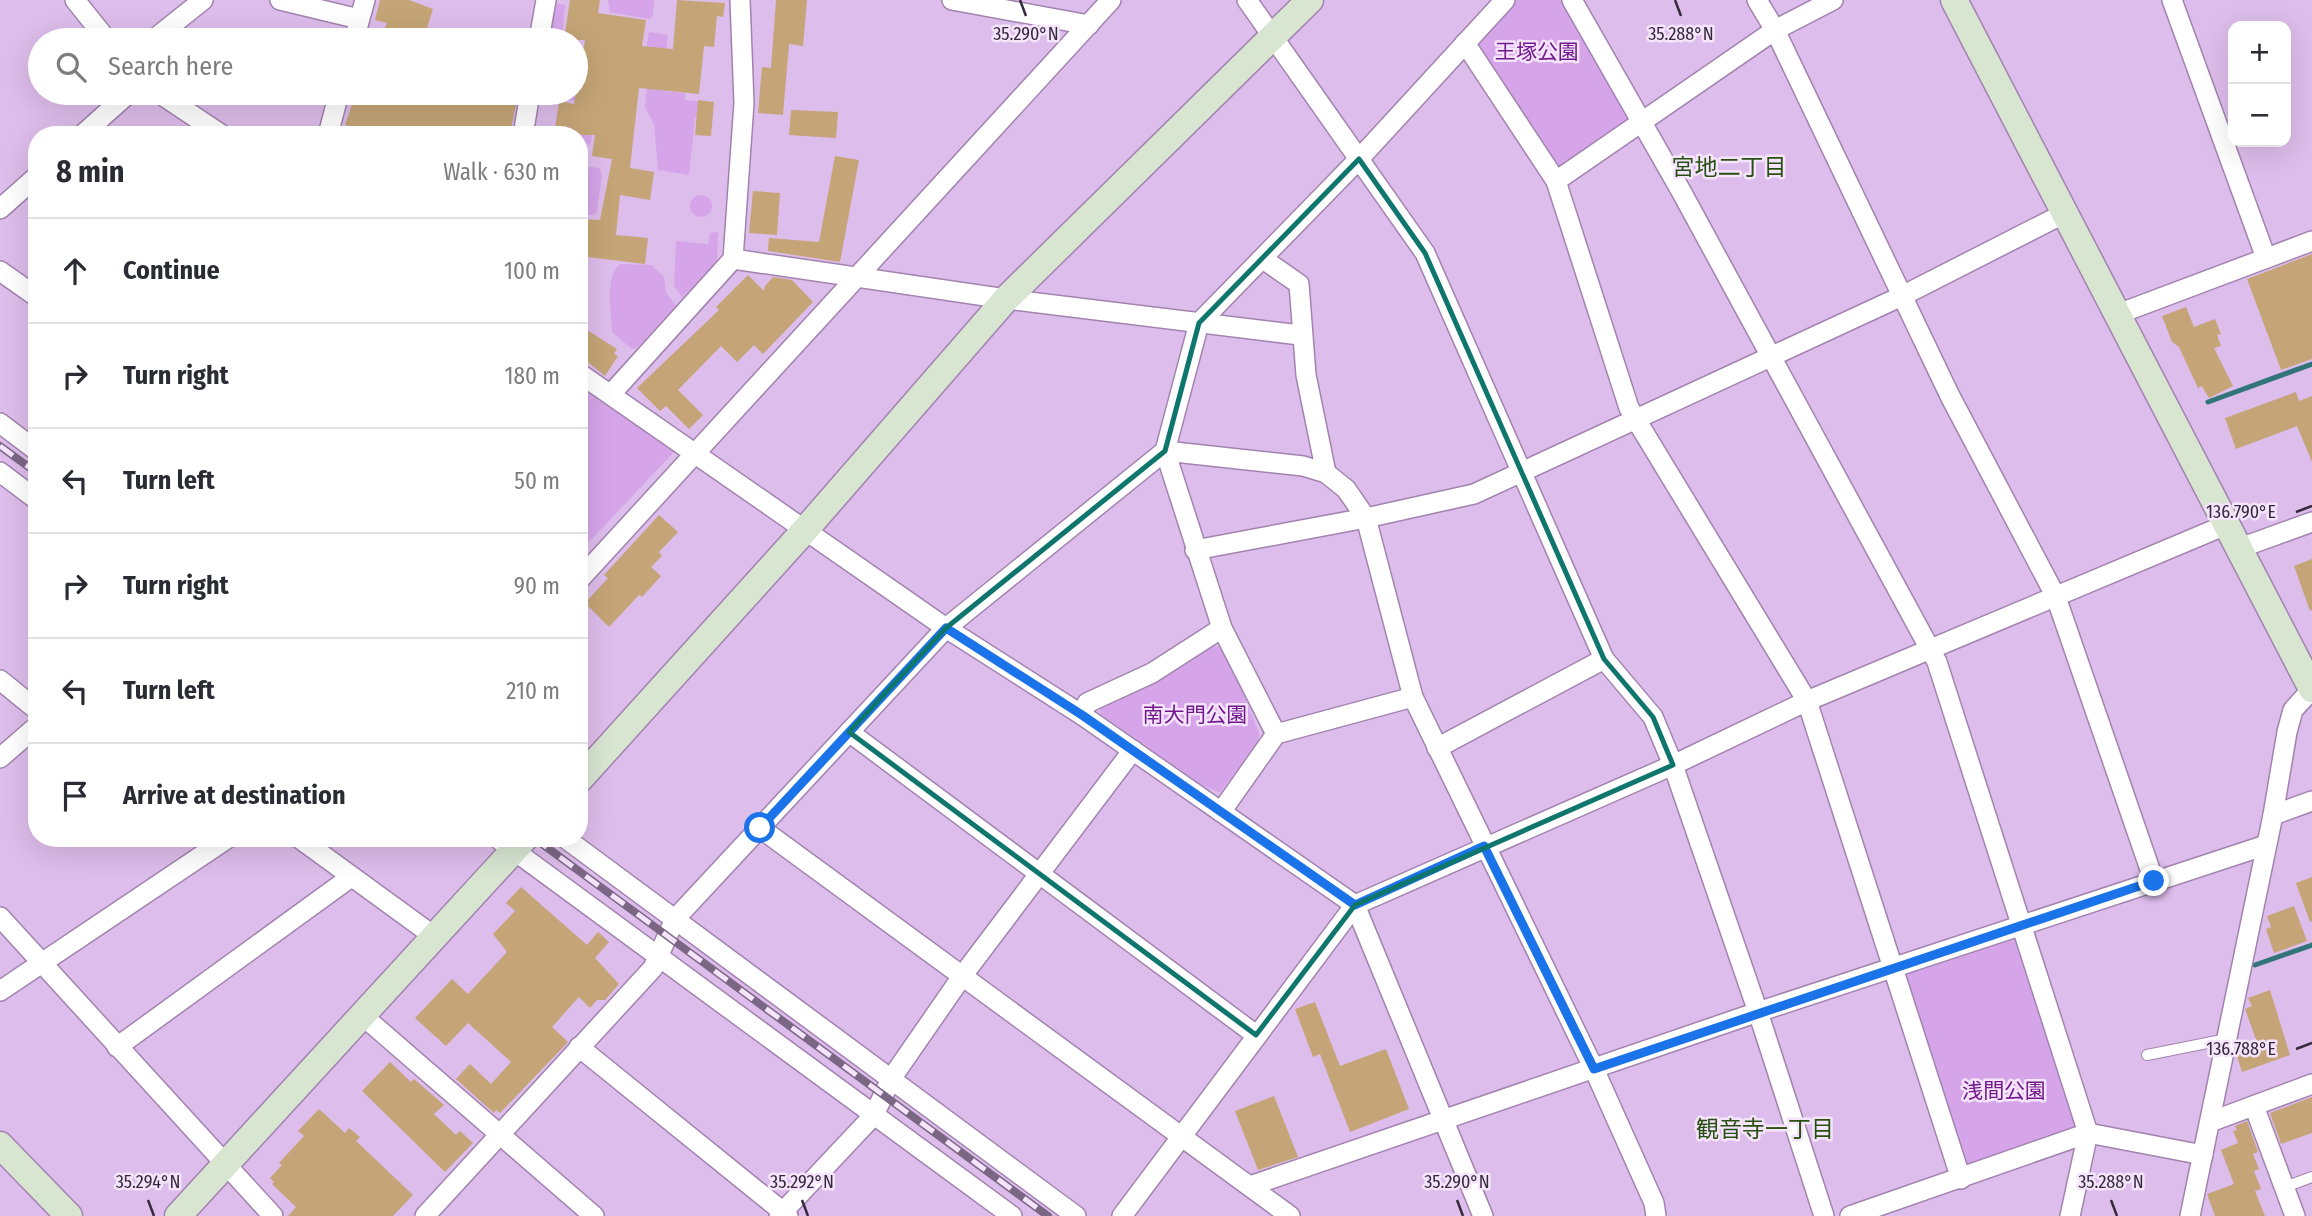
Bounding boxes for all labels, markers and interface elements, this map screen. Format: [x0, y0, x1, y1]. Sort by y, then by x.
map controls [2228, 21, 2291, 147]
button: + [2228, 21, 2291, 84]
text: 35.290°N [993, 23, 1059, 45]
text: 35.288°N [1648, 23, 1714, 45]
search box [28, 28, 588, 105]
park label: 王塚公園 [1495, 39, 1579, 65]
icon: search [52, 48, 90, 86]
text: Search here [108, 51, 233, 82]
button: − [2228, 84, 2291, 147]
district label: 宮地二丁目 [1672, 153, 1787, 181]
text: 8 min [56, 154, 124, 190]
text: Walk · 630 m [443, 158, 560, 186]
icon: ahead [56, 252, 94, 290]
text: Continue [123, 255, 220, 286]
text: 100 m [504, 257, 560, 285]
icon: right [56, 357, 94, 395]
text: Turn right [123, 360, 229, 391]
text: 180 m [504, 362, 560, 390]
icon: left [56, 462, 94, 500]
text: Turn left [123, 465, 215, 496]
text: 50 m [514, 467, 560, 495]
text: 136.790°E [2206, 501, 2276, 523]
icon: right [56, 567, 94, 605]
text: Turn right [123, 570, 229, 601]
text: 90 m [514, 572, 560, 600]
icon: left [56, 672, 94, 710]
text: Turn left [123, 675, 215, 706]
text: 210 m [506, 677, 560, 705]
park label: 南大門公園 [1143, 702, 1248, 728]
icon: arrive [56, 777, 94, 815]
text: Arrive at destination [123, 780, 346, 811]
route start [744, 812, 775, 843]
route end [2138, 865, 2169, 896]
text: 136.788°E [2206, 1038, 2276, 1060]
park label: 浅間公園 [1962, 1078, 2046, 1104]
district label: 観音寺一丁目 [1696, 1115, 1834, 1143]
text: 35.294°N [116, 1171, 180, 1193]
text: 35.292°N [770, 1171, 834, 1193]
text: 35.290°N [1424, 1171, 1490, 1193]
text: 35.288°N [2078, 1171, 2144, 1193]

